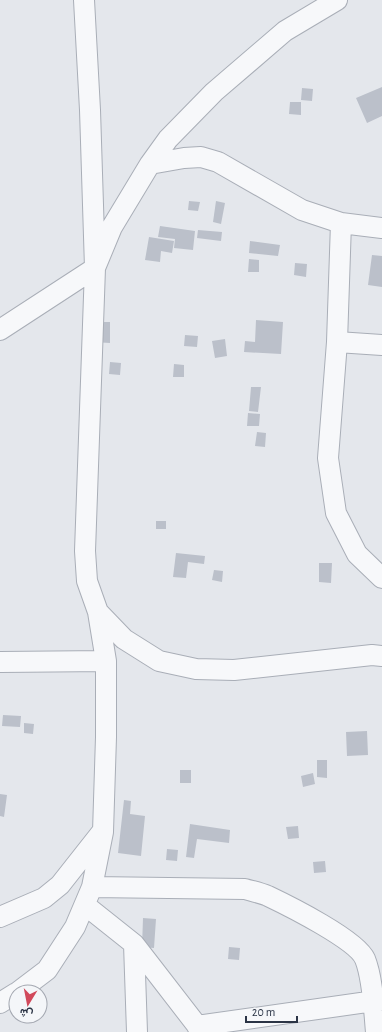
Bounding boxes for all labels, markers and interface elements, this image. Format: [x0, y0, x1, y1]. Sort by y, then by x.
north arrow [8, 984, 48, 1024]
scale bar [246, 998, 297, 1024]
text: ش [19, 1006, 34, 1020]
text: 20 m [252, 1006, 275, 1018]

